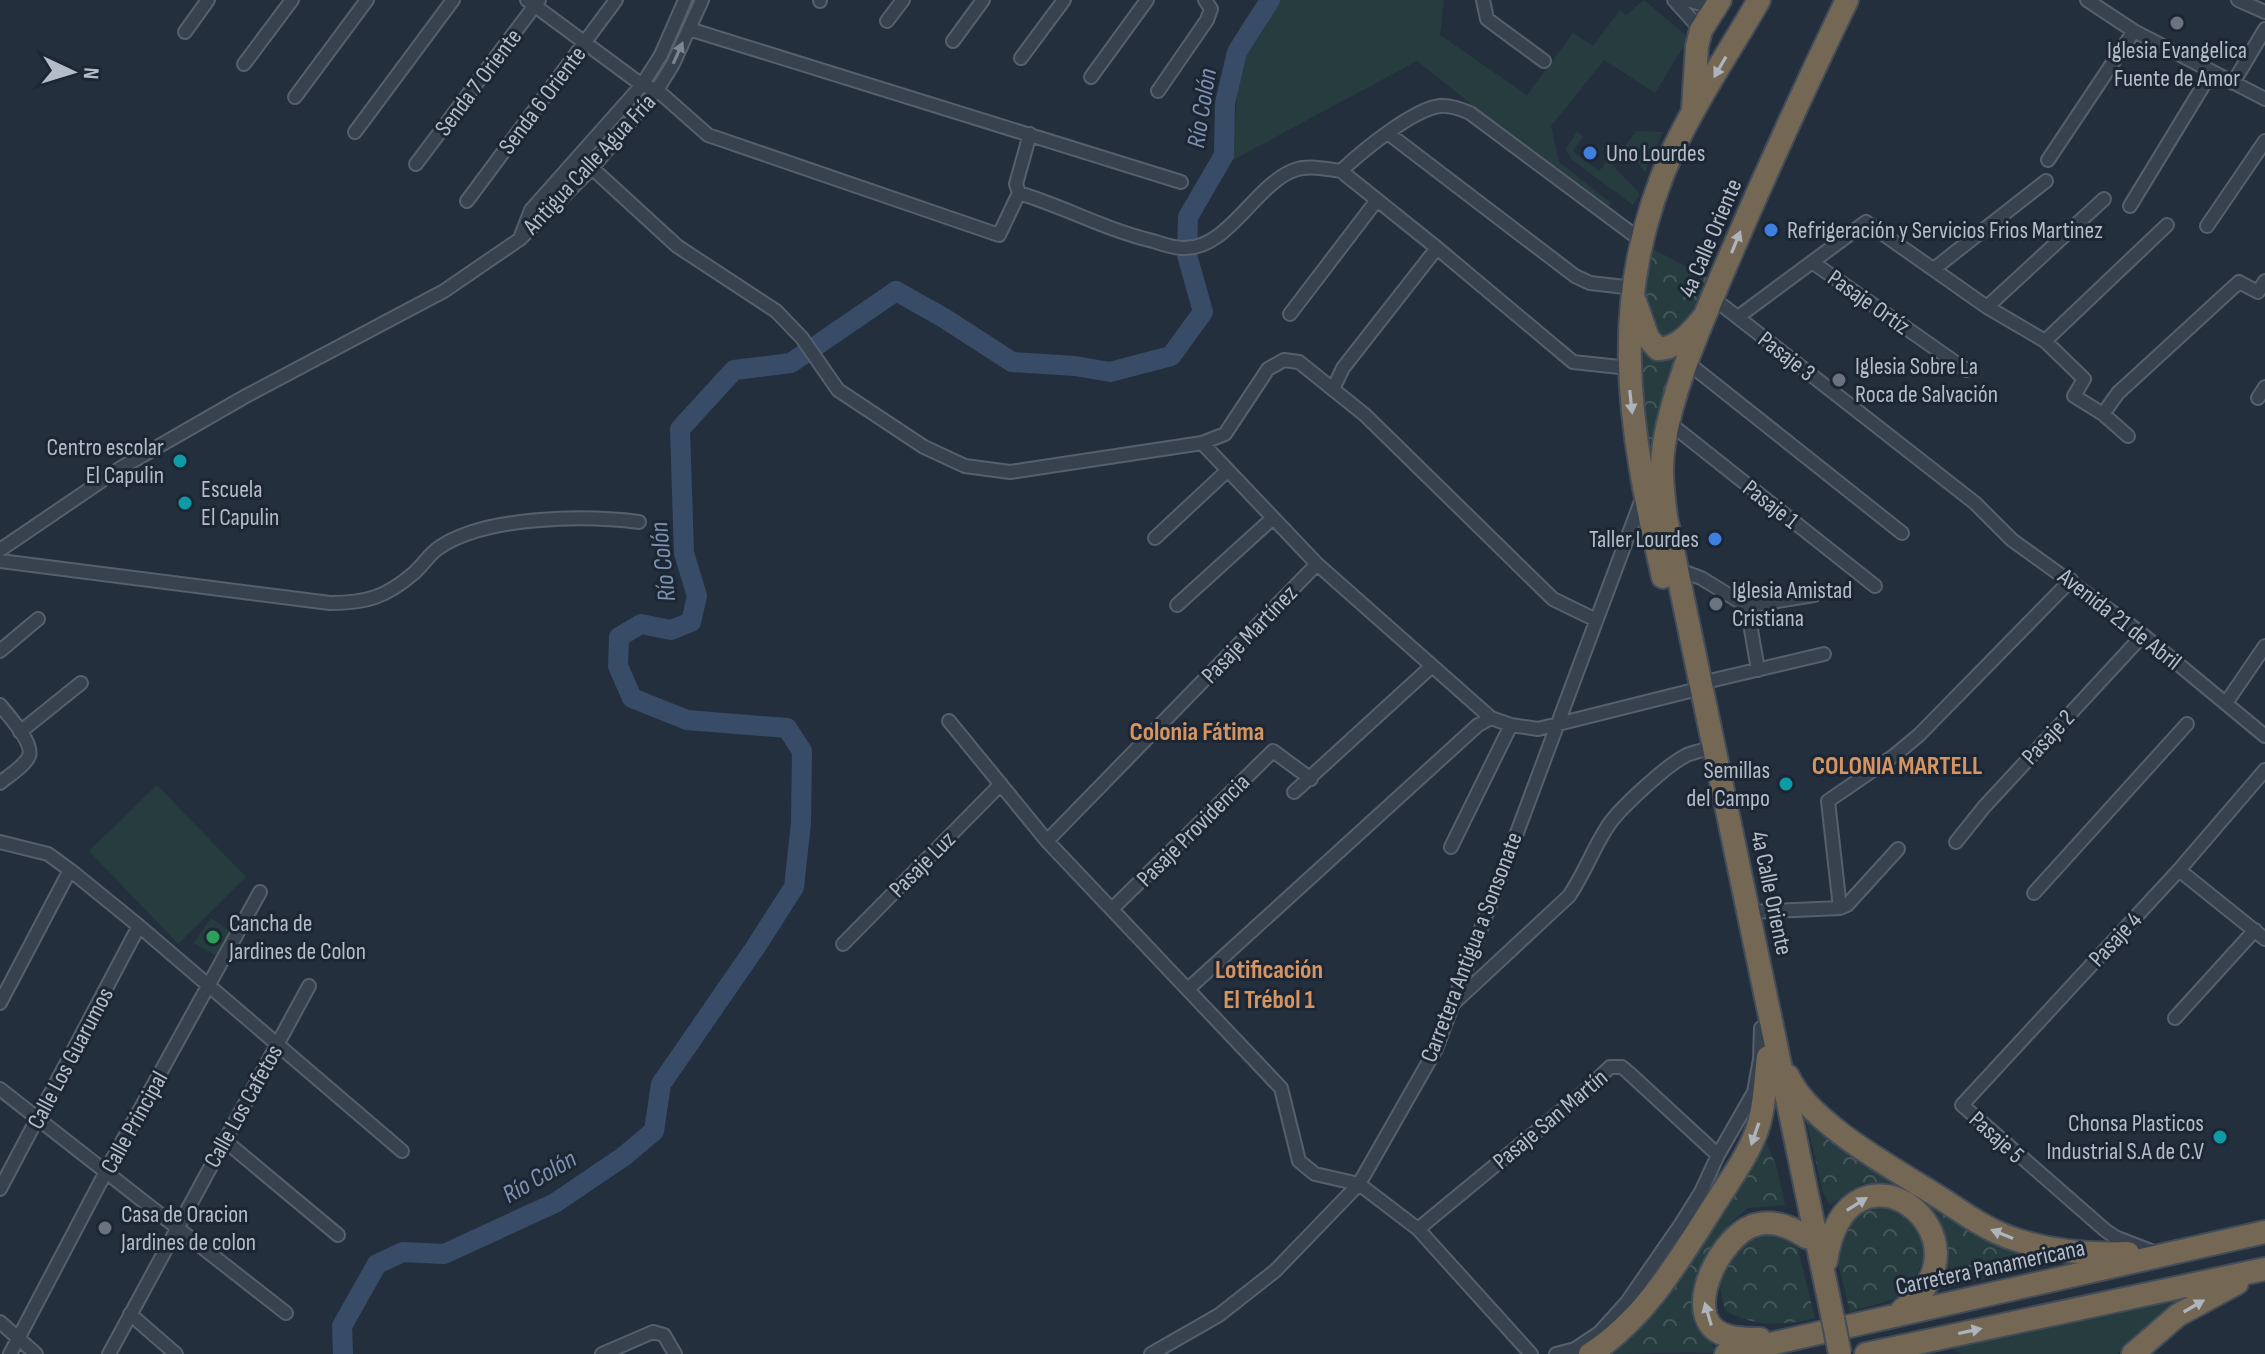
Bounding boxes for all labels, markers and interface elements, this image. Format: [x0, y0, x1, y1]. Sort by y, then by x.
marker: Iglesia Evangelica Fuente de Amor [2168, 14, 2186, 32]
street label: Senda 7 Oriente [429, 23, 528, 142]
north arrow [32, 32, 112, 112]
place label: Iglesia Evangelica Fuente de Amor [2107, 36, 2247, 93]
street label: Senda 6 Oriente [492, 41, 592, 160]
one-way arrow [671, 41, 685, 64]
one-way arrow [1713, 56, 1727, 78]
text: N [77, 66, 104, 80]
water label: Río Colón [1181, 66, 1224, 150]
street label: Antigua Calle Agua Fría [516, 88, 662, 241]
place label: Uno Lourdes [1606, 139, 1705, 168]
marker: Uno Lourdes [1581, 144, 1599, 162]
street label: 4a Calle Oriente [1672, 175, 1748, 302]
place label: Refrigeración y Servicios Frios Martinez [1787, 216, 2103, 245]
marker: Refrigeración y Servicios Frios Martinez [1762, 221, 1780, 239]
one-way arrow [1730, 230, 1743, 254]
street label: Pasaje Ortíz [1822, 264, 1916, 341]
street label: Pasaje 3 [1752, 325, 1821, 388]
place label: Iglesia Sobre La Roca de Salvación [1855, 352, 1998, 409]
marker: Iglesia Sobre La Roca de Salvación [1830, 371, 1848, 389]
one-way arrow [1625, 390, 1638, 415]
place label: Centro escolar El Capulin [47, 433, 164, 490]
marker: Centro escolar El Capulin [171, 452, 189, 470]
street label: Pasaje 1 [1737, 474, 1805, 536]
place label: Escuela El Capulin [201, 475, 279, 532]
marker: Escuela El Capulin [176, 494, 194, 512]
water label: Río Colón [644, 520, 683, 603]
place label: Taller Lourdes [1589, 525, 1699, 554]
marker: Taller Lourdes [1706, 530, 1724, 548]
street label: Avenida 21 de Abril [2051, 562, 2187, 677]
place label: Iglesia Amistad Cristiana [1732, 576, 1852, 633]
street label: Pasaje Martínez [1195, 579, 1304, 690]
marker: Iglesia Amistad Cristiana [1707, 595, 1725, 613]
street label: Pasaje 2 [2016, 704, 2081, 771]
district label: Colonia Fátima [1130, 717, 1264, 748]
district label: COLONIA MARTELL [1812, 751, 1982, 782]
place label: Semillas del Campo [1686, 756, 1770, 813]
street label: Pasaje Providencia [1131, 768, 1256, 893]
marker: Semillas del Campo [1777, 775, 1795, 793]
street label: Pasaje Luz [883, 825, 962, 904]
street label: Carretera Antigua a Sonsonate [1414, 828, 1529, 1066]
street label: 4a Calle Oriente [1744, 828, 1799, 958]
street label: Pasaje 4 [2083, 906, 2148, 973]
place label: Cancha de Jardines de Colon [228, 909, 366, 966]
marker: Cancha de Jardines de Colon [204, 928, 222, 946]
district label: Lotificación El Trébol 1 [1215, 955, 1323, 1016]
street label: Calle Los Guarumos [21, 983, 120, 1134]
street label: Calle Los Cafetos [198, 1040, 289, 1173]
street label: Pasaje San Martín [1487, 1063, 1614, 1176]
street label: Calle Principal [95, 1066, 174, 1178]
street label: Pasaje 5 [1963, 1105, 2030, 1170]
place label: Chonsa Plasticos Industrial S.A de C.V [2046, 1109, 2204, 1166]
one-way arrow [1748, 1122, 1761, 1146]
marker: Chonsa Plasticos Industrial S.A de C.V [2211, 1128, 2229, 1146]
water label: Río Colón [497, 1144, 582, 1211]
one-way arrow [1846, 1197, 1868, 1211]
place label: Casa de Oracion Jardines de colon [120, 1200, 256, 1257]
marker: Casa de Oracion Jardines de colon [96, 1219, 114, 1237]
one-way arrow [1990, 1227, 2014, 1240]
street label: Carretera Panamericana [1893, 1233, 2087, 1302]
one-way arrow [2183, 1299, 2205, 1313]
one-way arrow [1701, 1301, 1714, 1325]
one-way arrow [1957, 1324, 1982, 1337]

